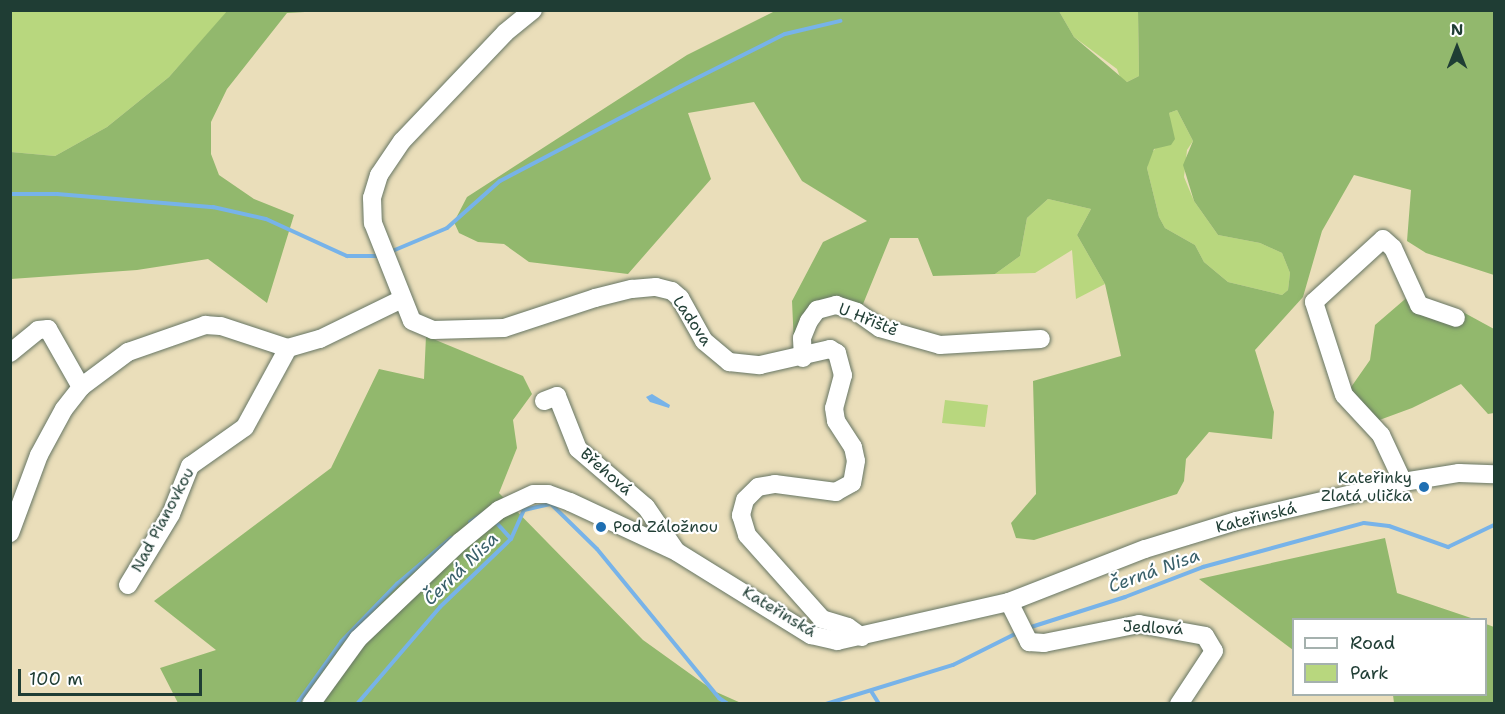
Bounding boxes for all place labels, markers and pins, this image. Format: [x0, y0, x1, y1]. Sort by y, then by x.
place label: Kateřinky Zlatá ulička [1321, 468, 1412, 506]
marker: Kateřinky Zlatá ulička [1417, 480, 1431, 494]
place label: Pod Záložnou [613, 517, 718, 537]
marker: Pod Záložnou [594, 520, 608, 534]

